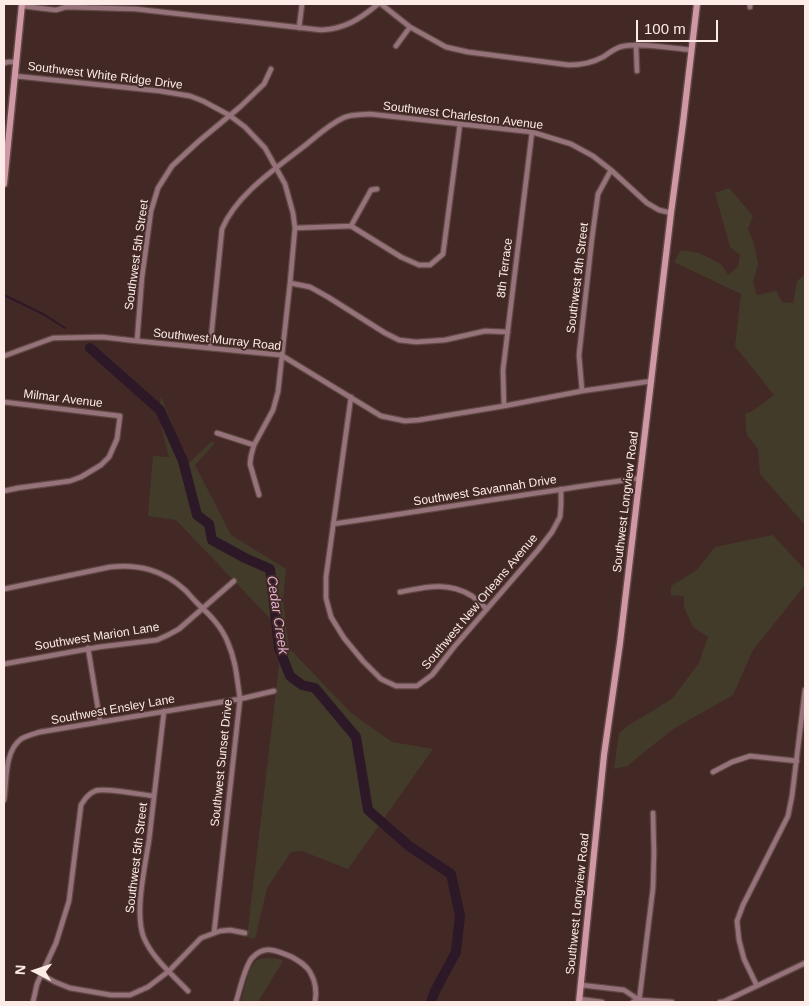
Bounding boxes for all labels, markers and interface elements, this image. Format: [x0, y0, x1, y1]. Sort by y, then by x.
scale bar [639, 10, 722, 42]
text: 100 m [644, 20, 686, 37]
street label: Southwest White Ridge Drive [27, 59, 183, 93]
street label: Southwest Charleston Avenue [382, 99, 544, 133]
street label: Southwest 5th Street [122, 199, 152, 311]
street label: Southwest 9th Street [564, 222, 592, 334]
street label: 8th Terrace [494, 237, 516, 299]
street label: Southwest Murray Road [152, 326, 282, 354]
street label: Milmar Avenue [23, 387, 103, 411]
street label: Southwest Longview Road [610, 431, 642, 573]
street label: Southwest Savannah Drive [412, 473, 558, 509]
street label: Southwest New Orleans Avenue [419, 531, 541, 673]
water label: Cedar Creek [262, 574, 292, 656]
street label: Southwest Marion Lane [34, 620, 160, 654]
street label: Southwest Ensley Lane [50, 692, 176, 728]
street label: Southwest Sunset Drive [208, 699, 236, 827]
street label: Southwest 5th Street [123, 802, 151, 914]
street label: Southwest Longview Road [563, 833, 593, 975]
north arrow [10, 946, 60, 996]
text: N [12, 964, 28, 976]

